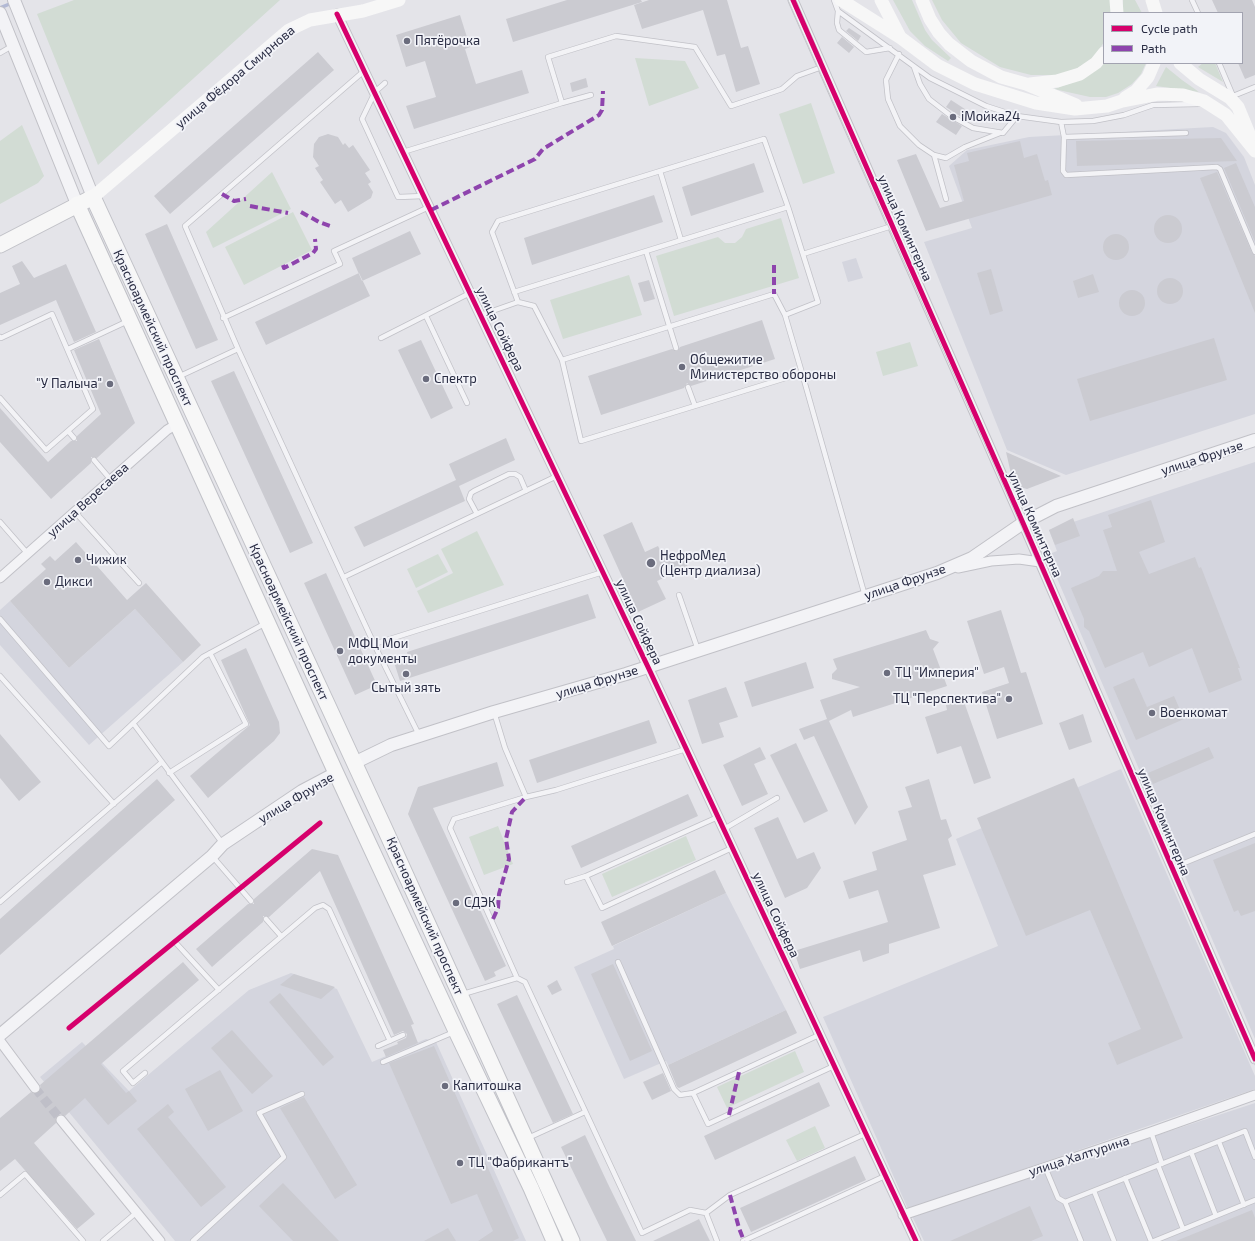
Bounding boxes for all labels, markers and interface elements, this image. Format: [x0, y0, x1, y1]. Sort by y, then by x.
legend [1103, 12, 1243, 64]
text: Cycle path [1141, 21, 1198, 35]
street label: улица Фёдора Смирнова [172, 22, 298, 132]
place label: Пятёрочка [415, 33, 480, 49]
marker: Пятёрочка [402, 36, 412, 46]
text: Path [1141, 41, 1166, 55]
place label: iМойка24 [961, 109, 1020, 125]
marker: iМойка24 [948, 112, 958, 122]
street label: улица Коминтерна [875, 172, 935, 284]
street label: Красноармейский проспект [110, 247, 196, 409]
street label: улица Сойфера [473, 284, 527, 374]
place label: Общежитие Министерство обороны [690, 352, 836, 383]
marker: Общежитие Министерство обороны [677, 362, 687, 372]
place label: Спектр [434, 371, 477, 387]
marker: Спектр [421, 374, 431, 384]
place label: "У Палыча" [36, 376, 102, 392]
marker: "У Палыча" [105, 379, 115, 389]
street label: улица Фрунзе [1159, 437, 1245, 479]
street label: улица Вересаева [44, 459, 132, 541]
street label: улица Коминтерна [1005, 468, 1065, 580]
street label: Красноармейский проспект [246, 541, 332, 703]
place label: НефроМед (Центр диализа) [660, 548, 761, 579]
place label: Чижик [86, 552, 127, 568]
marker: Чижик [73, 555, 83, 565]
marker: НефроМед (Центр диализа) [645, 557, 657, 569]
street label: улица Фрунзе [862, 561, 948, 603]
place label: Дикси [55, 574, 93, 590]
marker: Дикси [42, 577, 52, 587]
street label: улица Сойфера [612, 577, 666, 667]
place label: МФЦ Мои документы [348, 636, 417, 667]
marker: МФЦ Мои документы [335, 646, 345, 656]
street label: улица Фрунзе [554, 662, 640, 702]
place label: ТЦ "Империя" [895, 665, 979, 681]
marker: ТЦ "Империя" [882, 668, 892, 678]
marker: Сытый зять [401, 669, 411, 679]
place label: Сытый зять [371, 680, 441, 696]
place label: ТЦ "Перспектива" [893, 691, 1001, 707]
marker: ТЦ "Перспектива" [1004, 694, 1014, 704]
place label: Военкомат [1160, 705, 1228, 721]
marker: Военкомат [1147, 708, 1157, 718]
street label: улица Коминтерна [1134, 766, 1194, 878]
street label: улица Фрунзе [255, 769, 337, 827]
street label: Красноармейский проспект [383, 835, 467, 997]
street label: улица Сойфера [749, 870, 803, 960]
place label: СДЭК [464, 895, 496, 911]
marker: СДЭК [451, 898, 461, 908]
place label: Капитошка [453, 1078, 521, 1094]
marker: Капитошка [440, 1081, 450, 1091]
street label: улица Халтурина [1027, 1132, 1131, 1180]
place label: ТЦ "Фабрикантъ" [468, 1155, 572, 1171]
marker: ТЦ "Фабрикантъ" [455, 1158, 465, 1168]

